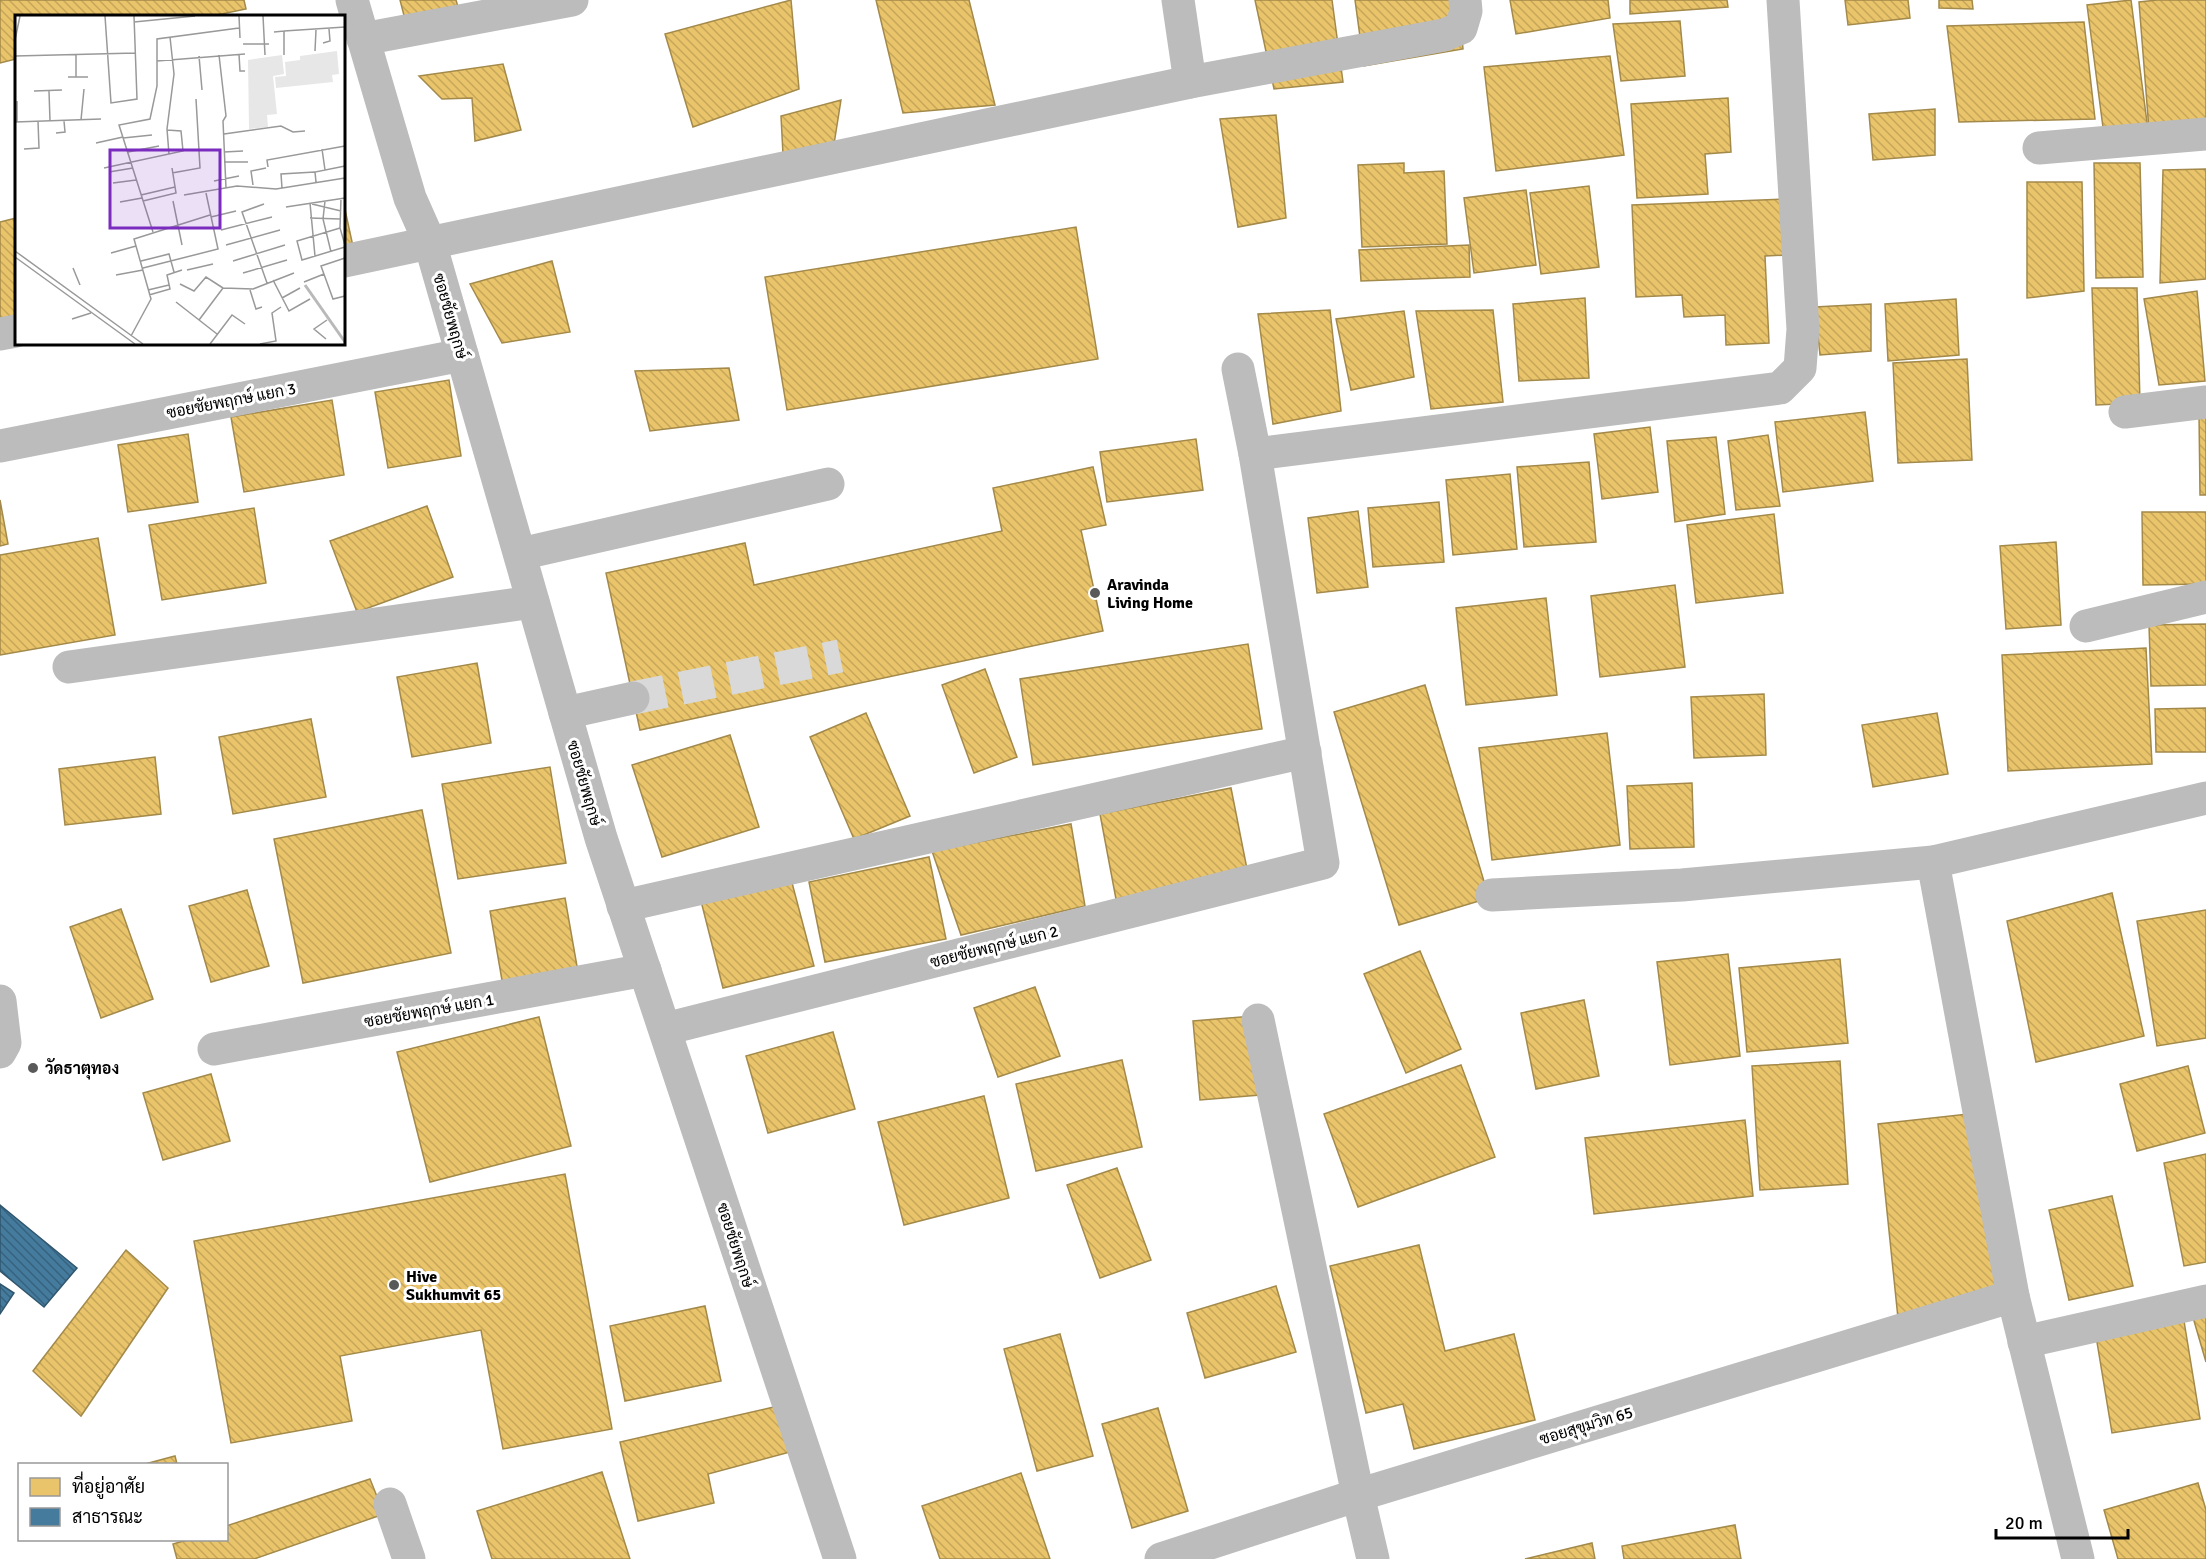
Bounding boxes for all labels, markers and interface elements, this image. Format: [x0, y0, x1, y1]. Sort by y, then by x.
inset map [15, 15, 345, 345]
street label: ซอยชัยพฤกษ์ [428, 270, 475, 362]
street label: ซอยชัยพฤกษ์ แยก 3 [164, 376, 298, 423]
place label: Aravinda Living Home [1107, 575, 1193, 613]
marker: Aravinda Living Home [1088, 586, 1102, 600]
street label: ซอยชัยพฤกษ์ [562, 737, 609, 829]
street label: ซอยชัยพฤกษ์ แยก 2 [927, 918, 1060, 973]
street label: ซอยชัยพฤกษ์ แยก 1 [362, 987, 496, 1032]
place label: วัดธาตุทอง [45, 1058, 119, 1080]
marker: วัดธาตุทอง [26, 1061, 40, 1075]
street label: ซอยชัยพฤกษ์ [712, 1199, 761, 1290]
place label: Hive Sukhumvit 65 [406, 1267, 501, 1305]
marker: Hive Sukhumvit 65 [387, 1278, 401, 1292]
street label: ซอยสุขุมวิท 65 [1537, 1402, 1636, 1451]
legend [18, 1463, 228, 1541]
text: ที่อยู่อาศัย [72, 1471, 145, 1500]
scale bar [1996, 1502, 2128, 1540]
text: สาธารณะ [72, 1506, 143, 1528]
text: 20 m [2005, 1512, 2043, 1534]

